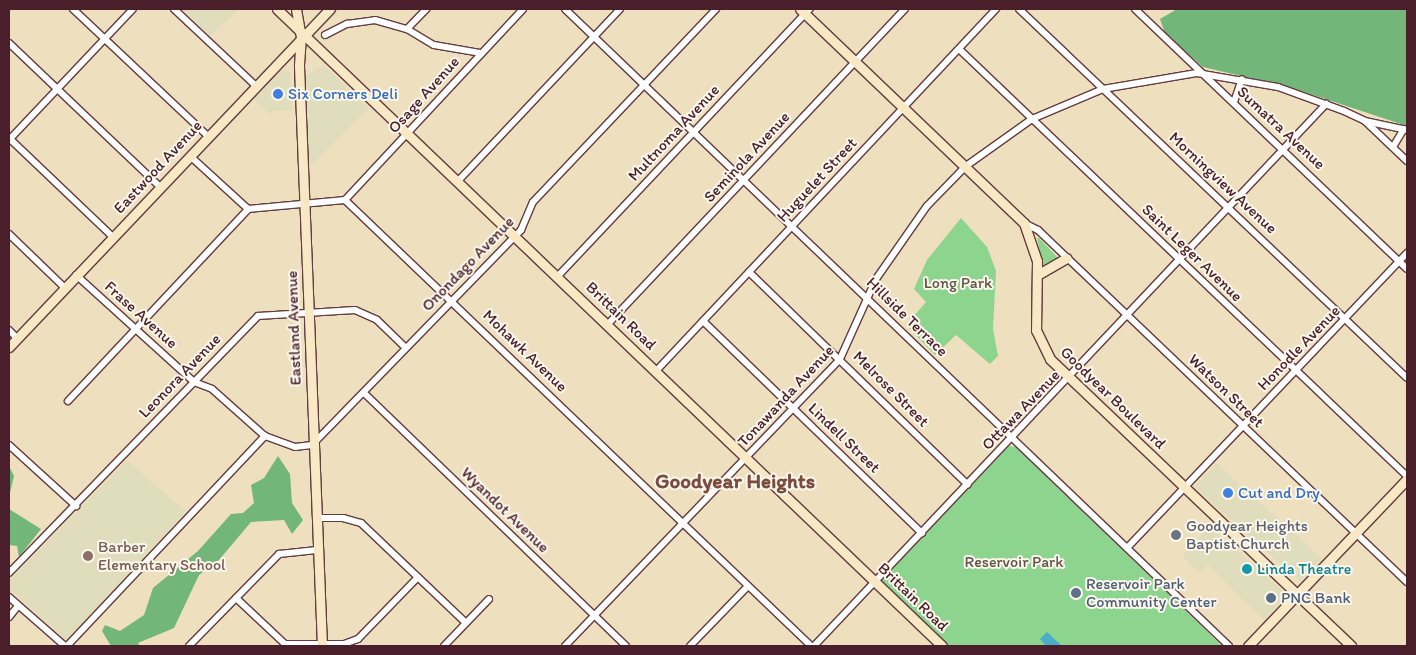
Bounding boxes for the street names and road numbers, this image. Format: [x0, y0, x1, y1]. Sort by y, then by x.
street label: Osage Avenue [385, 53, 463, 137]
street label: Multnoma Avenue [625, 81, 723, 185]
street label: Sumatra Avenue [1233, 82, 1329, 174]
street label: Seminola Avenue [700, 108, 794, 206]
street label: Eastwood Avenue [110, 117, 206, 217]
street label: Morningview Avenue [1165, 128, 1281, 238]
street label: Huguelet Street [773, 134, 861, 226]
street label: Saint Leger Avenue [1138, 201, 1246, 305]
street label: Onondago Avenue [418, 213, 518, 315]
street label: Eastland Avenue [282, 271, 306, 385]
street label: Hillside Terrace [862, 273, 952, 361]
street label: Frase Avenue [101, 277, 181, 353]
street label: Brittain Road [582, 278, 660, 354]
street label: Honodle Avenue [1254, 301, 1344, 395]
street label: Mohawk Avenue [479, 306, 571, 396]
street label: Leonora Avenue [135, 330, 225, 422]
street label: Tonawanda Avenue [734, 341, 838, 451]
street label: Goodyear Boulevard [1056, 342, 1170, 454]
street label: Melrose Street [849, 347, 933, 431]
street label: Watson Street [1184, 350, 1268, 432]
street label: Ottawa Avenue [978, 366, 1064, 454]
street label: Lindell Street [804, 399, 884, 477]
street label: Wyandot Avenue [457, 463, 553, 557]
street label: Brittain Road [874, 559, 952, 635]

